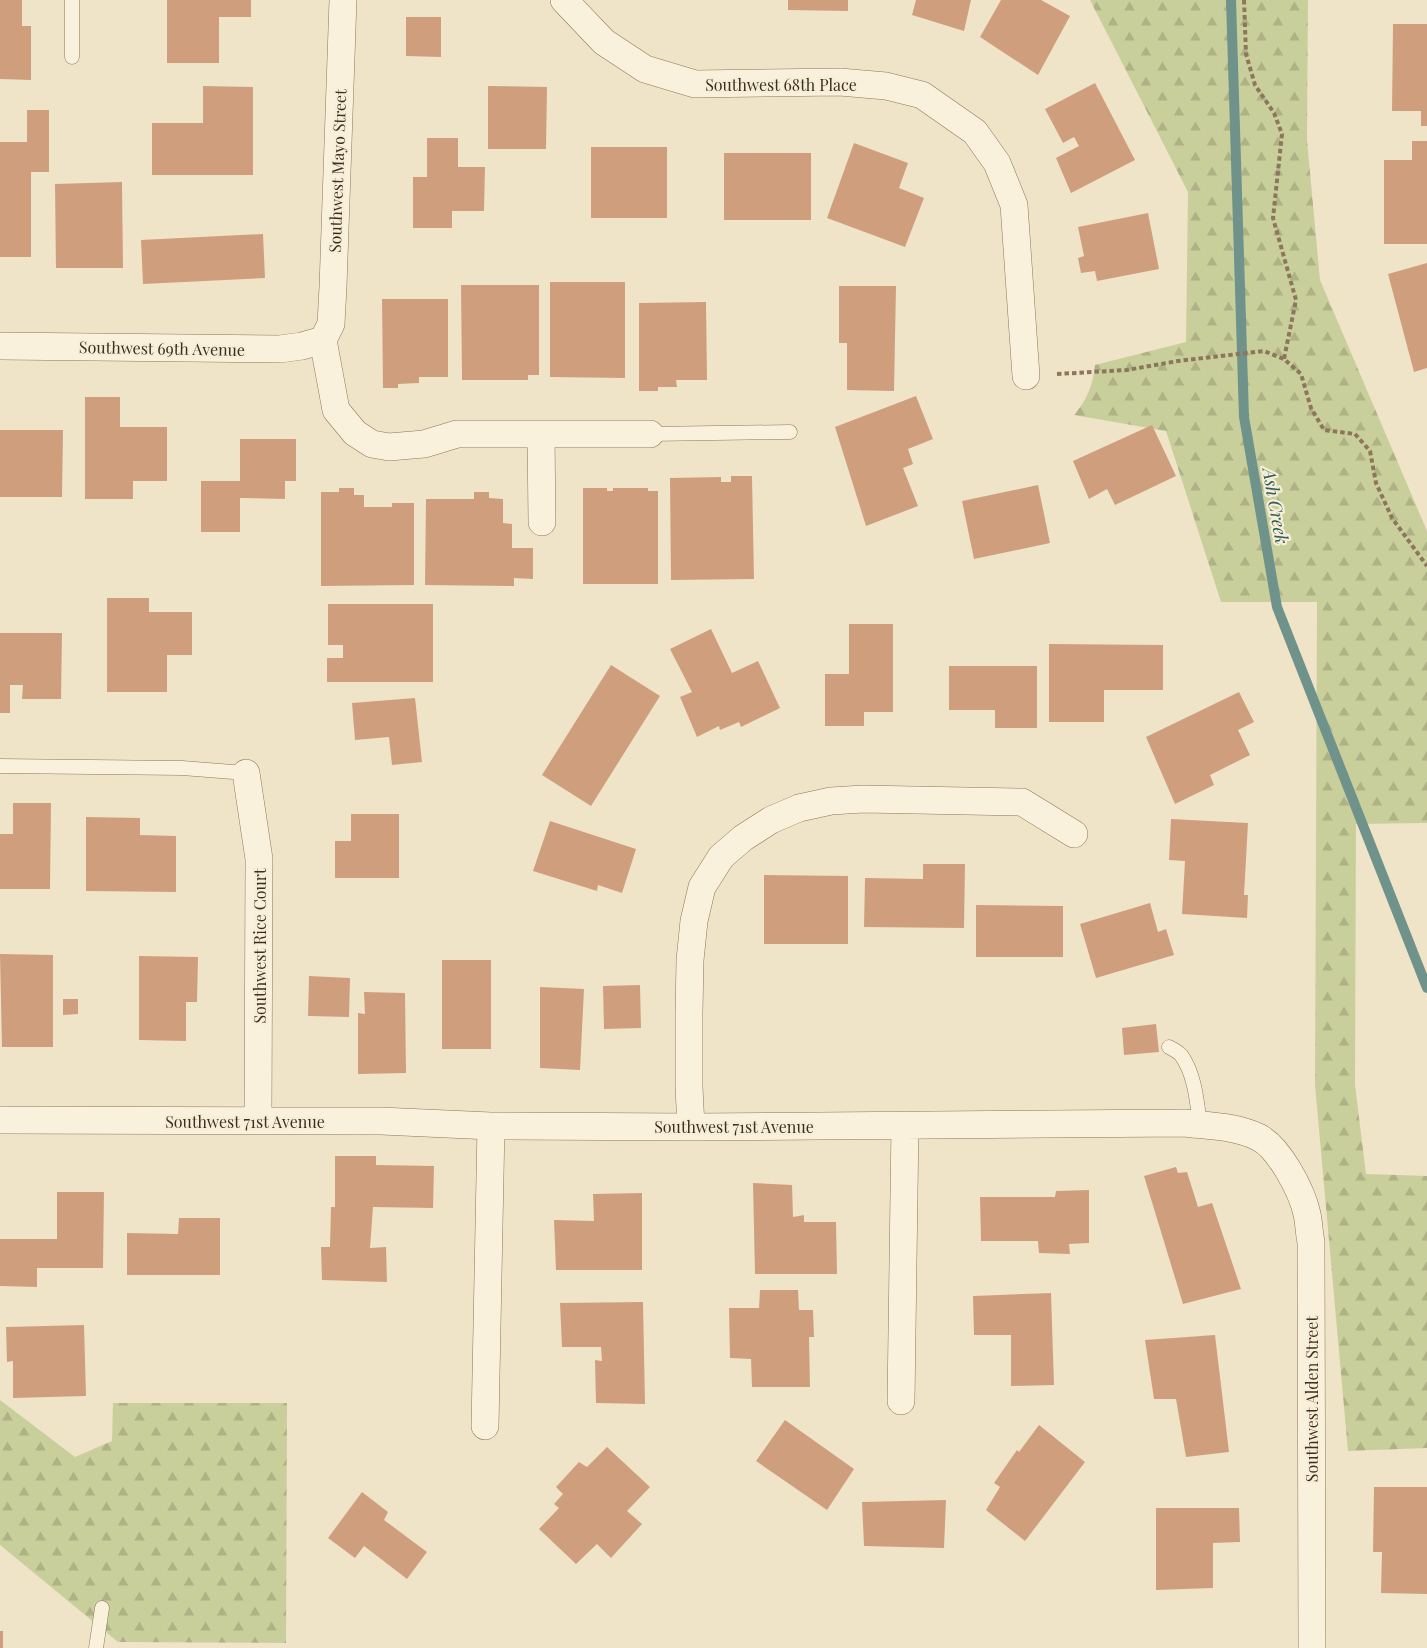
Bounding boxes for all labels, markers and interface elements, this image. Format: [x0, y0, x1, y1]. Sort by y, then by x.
street label: Southwest 68th Place [705, 74, 857, 95]
street label: Southwest Mayo Street [324, 88, 350, 253]
street label: Southwest 69th Avenue [79, 336, 245, 360]
water label: Ash Creek [1257, 464, 1294, 546]
street label: Southwest Rice Court [249, 868, 270, 1024]
street label: Southwest 71st Avenue [165, 1111, 325, 1132]
street label: Southwest 71st Avenue [654, 1116, 814, 1137]
street label: Southwest Alden Street [1301, 1316, 1322, 1482]

